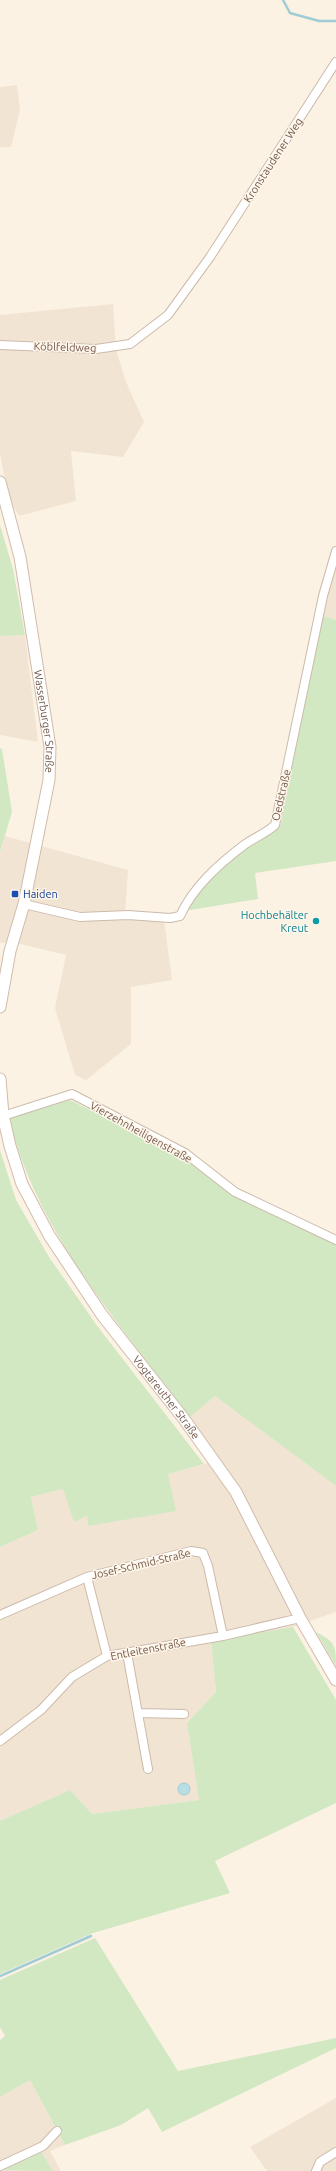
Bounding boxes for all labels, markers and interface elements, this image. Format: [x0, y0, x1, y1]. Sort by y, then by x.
street label: Kronstaudener Weg [241, 115, 305, 205]
street label: Köblfeldweg [33, 340, 97, 354]
street label: Wasserburger Straße [32, 669, 56, 773]
street label: Oedstraße [269, 768, 293, 822]
place label: Haiden [23, 888, 58, 900]
marker: Haiden [10, 889, 20, 899]
place label: Hochbehälter Kreut [241, 909, 309, 934]
marker: Hochbehälter Kreut [311, 916, 321, 926]
street label: Vierzehnheiligenstraße [88, 1099, 194, 1165]
street label: Vogtareuther Straße [130, 1353, 202, 1441]
street label: Josef-Schmid-Straße [90, 1547, 192, 1581]
street label: Entleitenstraße [109, 1636, 187, 1662]

